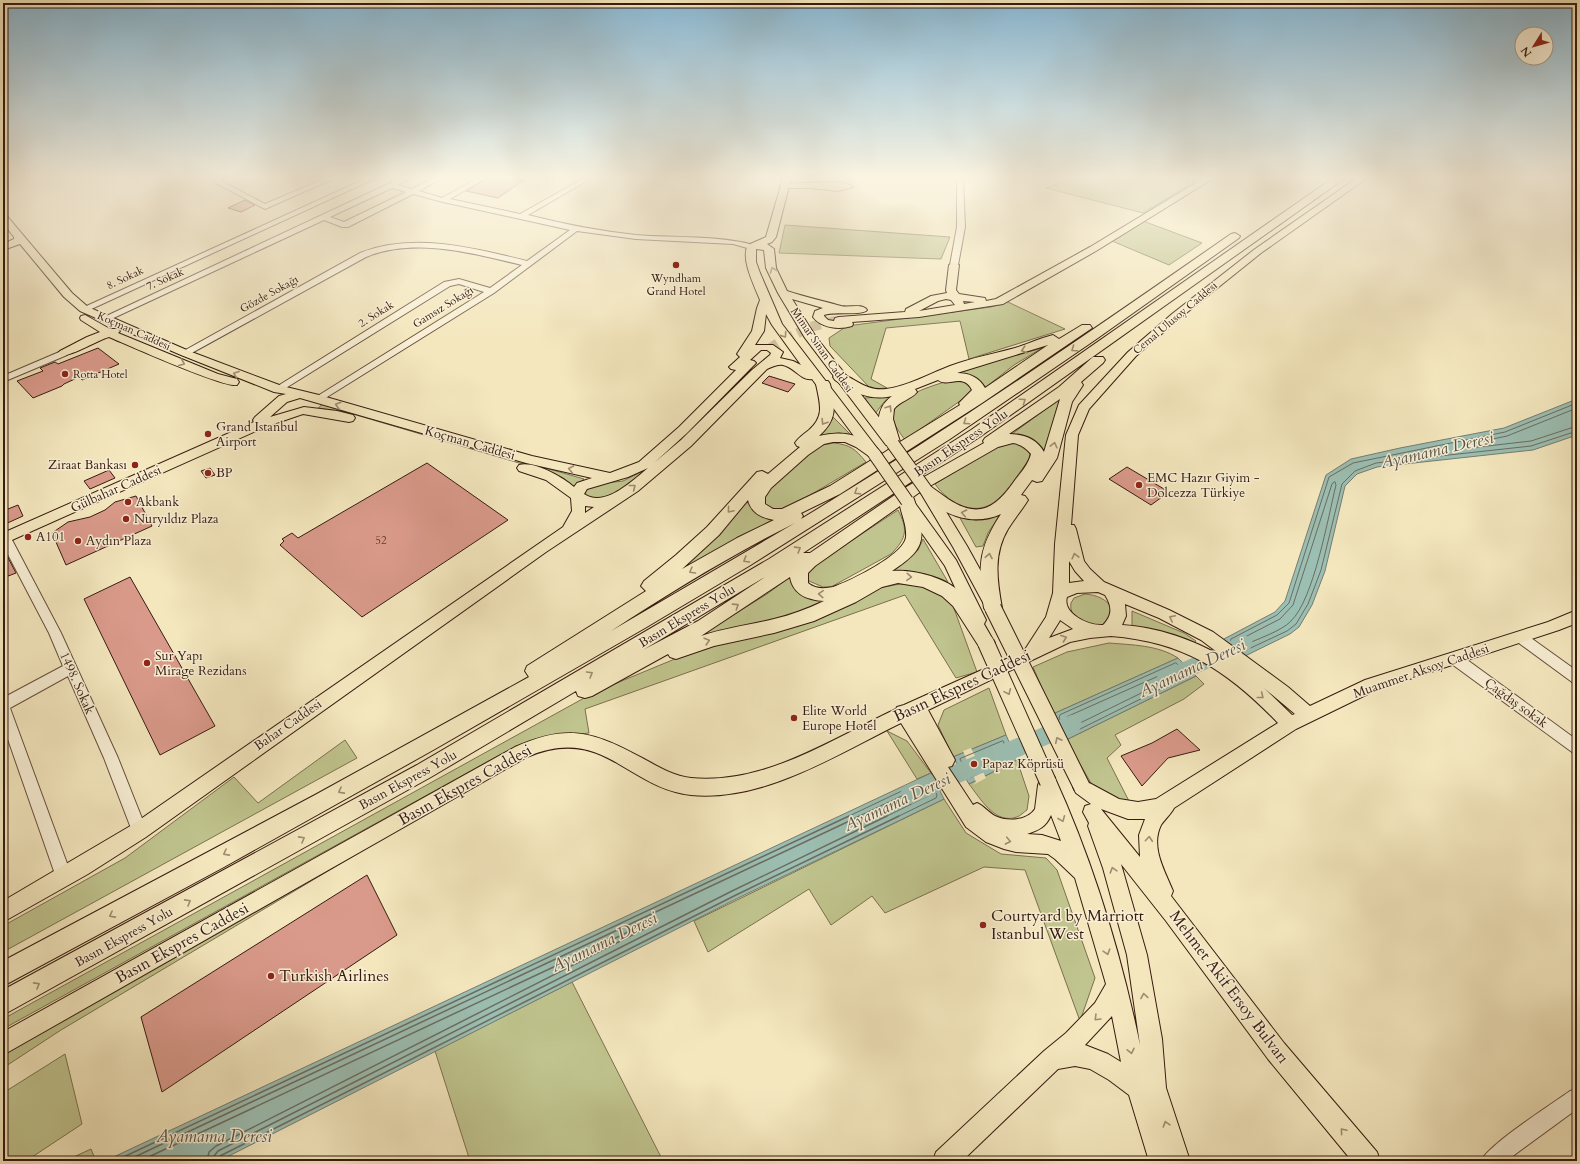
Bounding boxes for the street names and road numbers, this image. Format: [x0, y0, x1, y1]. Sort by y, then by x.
street label: 8. Sokak [104, 263, 146, 293]
street label: 7. Sokak [144, 264, 186, 294]
street label: Gözde Sokağı [237, 272, 301, 316]
street label: Cemal Ulusoy Caddesi [1130, 278, 1220, 358]
street label: Gamsız Sokağı [410, 282, 476, 332]
street label: 2. Sokak [355, 297, 397, 331]
street label: Mimar Sinan Caddesi [787, 305, 857, 395]
street label: Koçman Caddesi [95, 308, 173, 354]
street label: Basın Ekspress Yolu [911, 405, 1011, 481]
street label: Koçman Caddesi [423, 421, 518, 465]
street label: Gülbahar Caddesi [68, 461, 165, 517]
street label: Basın Ekspress Yolu [635, 580, 739, 652]
street label: Muammer Aksoy Caddesi [1351, 639, 1492, 703]
street label: Basın Ekspres Caddesi [890, 644, 1035, 728]
street label: 1498. Sokak [55, 649, 99, 717]
street label: Çağdaş sokak [1481, 674, 1551, 732]
street label: Bahar Caddesi [251, 695, 326, 755]
street label: Basın Ekspres Caddesi [394, 739, 536, 831]
street label: Basın Ekspress Yolu [356, 746, 460, 814]
street label: Basın Ekspres Caddesi [111, 897, 253, 989]
street label: Basın Ekspress Yolu [72, 903, 176, 971]
street label: Mehmet Akif Ersoy Bulvarı [1164, 906, 1294, 1068]

